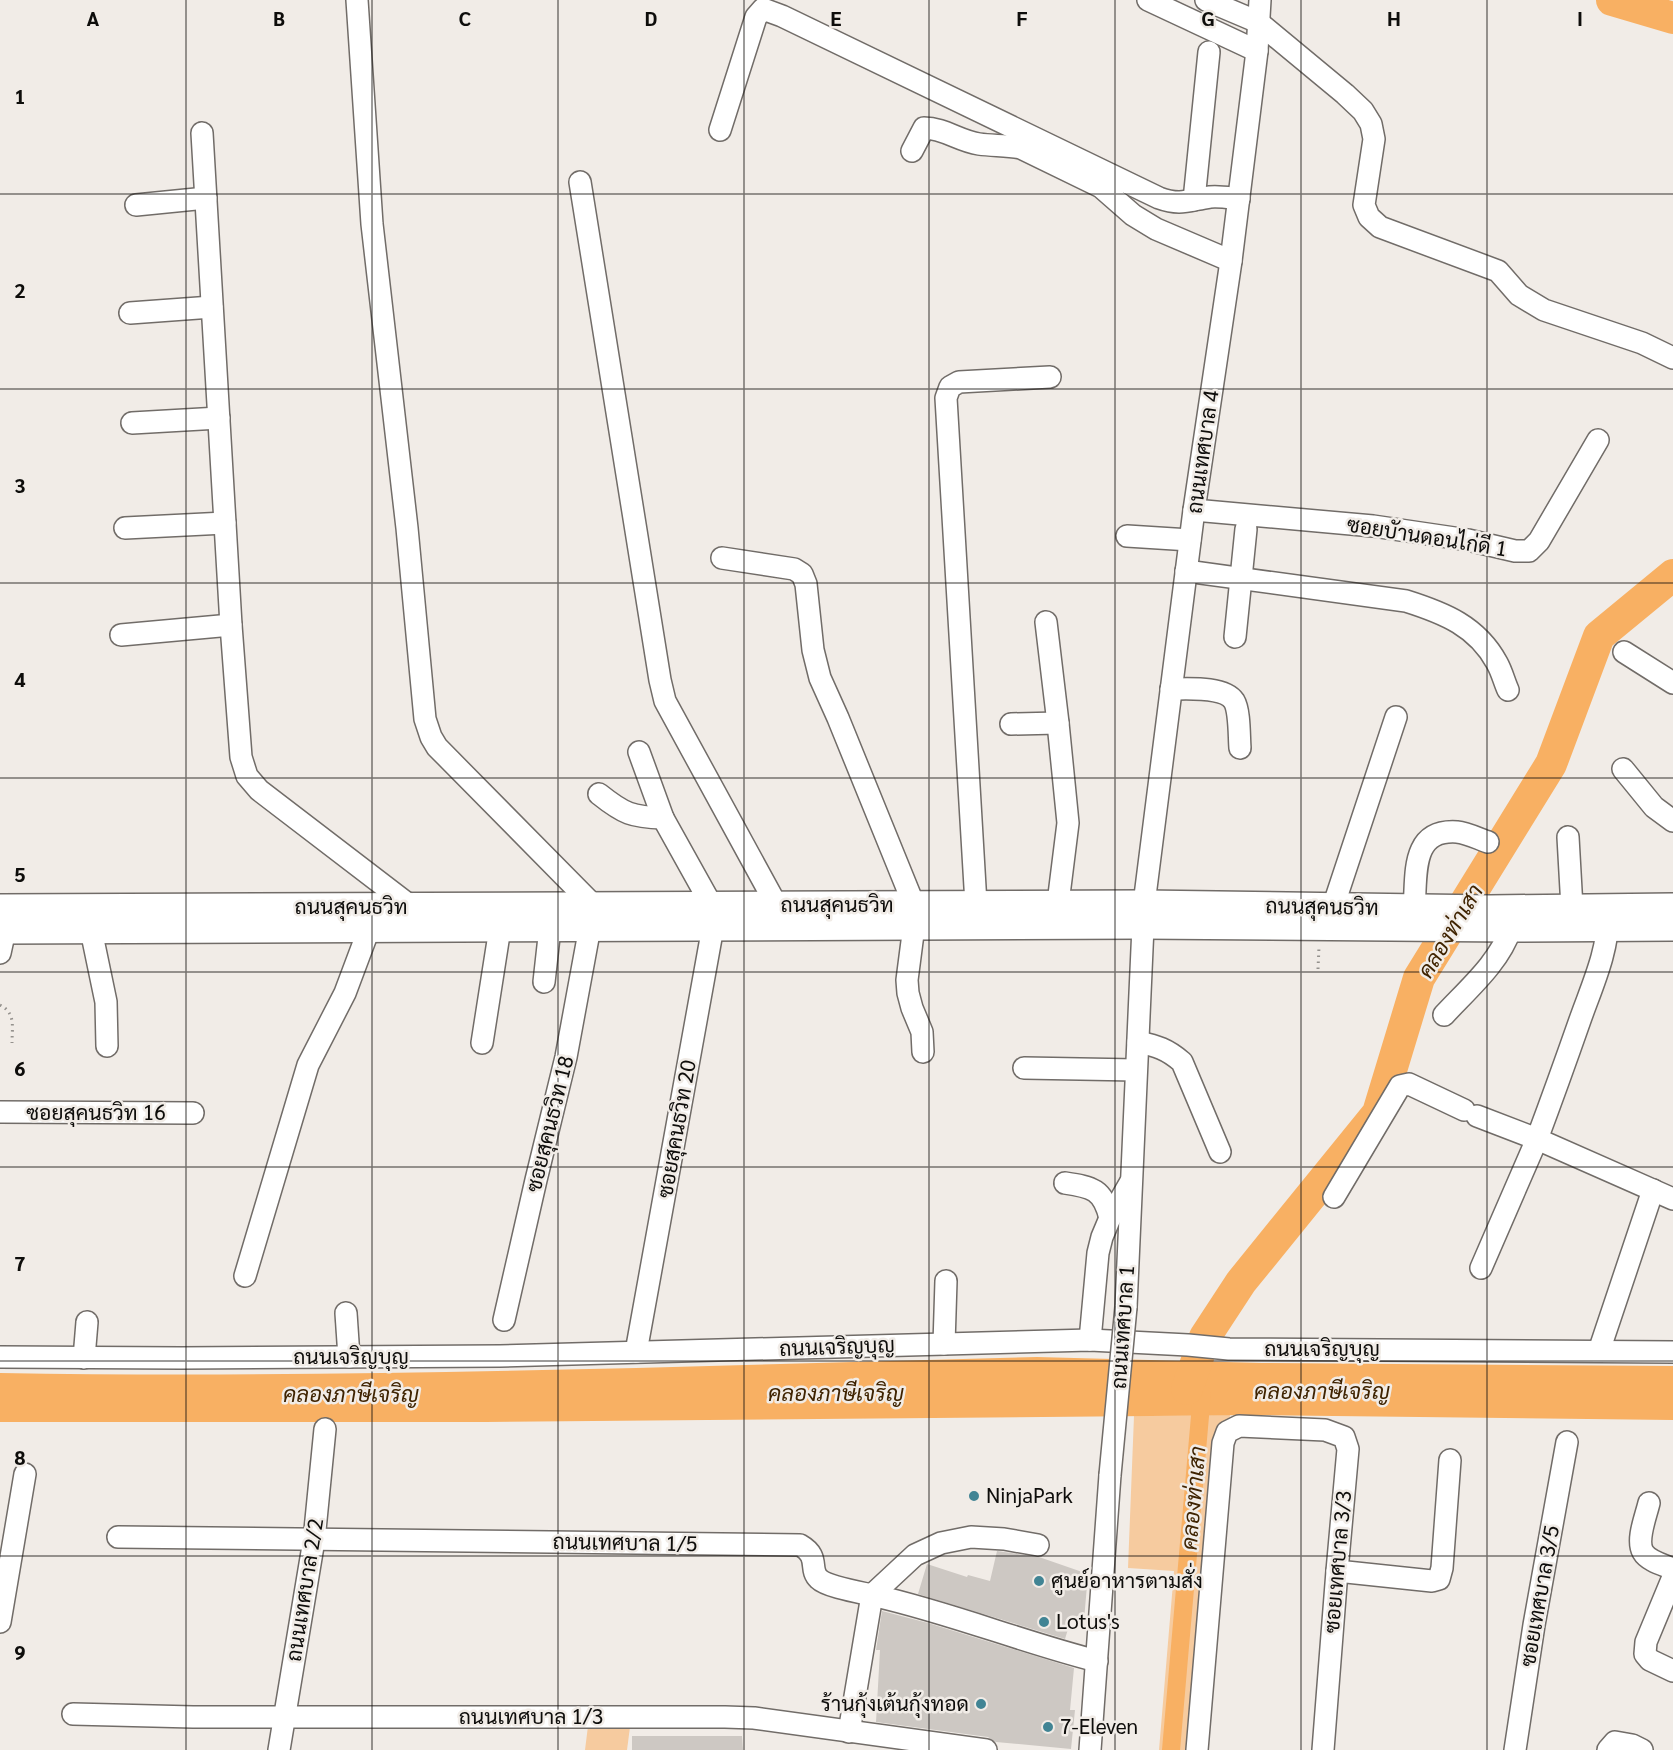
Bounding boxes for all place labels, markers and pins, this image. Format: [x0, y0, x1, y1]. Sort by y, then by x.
place label: NinjaPark [986, 1481, 1074, 1508]
marker: NinjaPark [967, 1489, 981, 1503]
place label: ศูนย์อาหารตามสั่ง [1051, 1562, 1203, 1596]
marker: ศูนย์อาหารตามสั่ง [1032, 1574, 1046, 1588]
place label: Lotus's [1056, 1607, 1120, 1634]
marker: Lotus's [1037, 1615, 1051, 1629]
place label: ร้านกุ้งเต้นกุ้งทอด [821, 1689, 969, 1718]
marker: ร้านกุ้งเต้นกุ้งทอด [974, 1697, 988, 1711]
place label: 7-Eleven [1060, 1712, 1138, 1739]
marker: 7-Eleven [1041, 1720, 1055, 1734]

